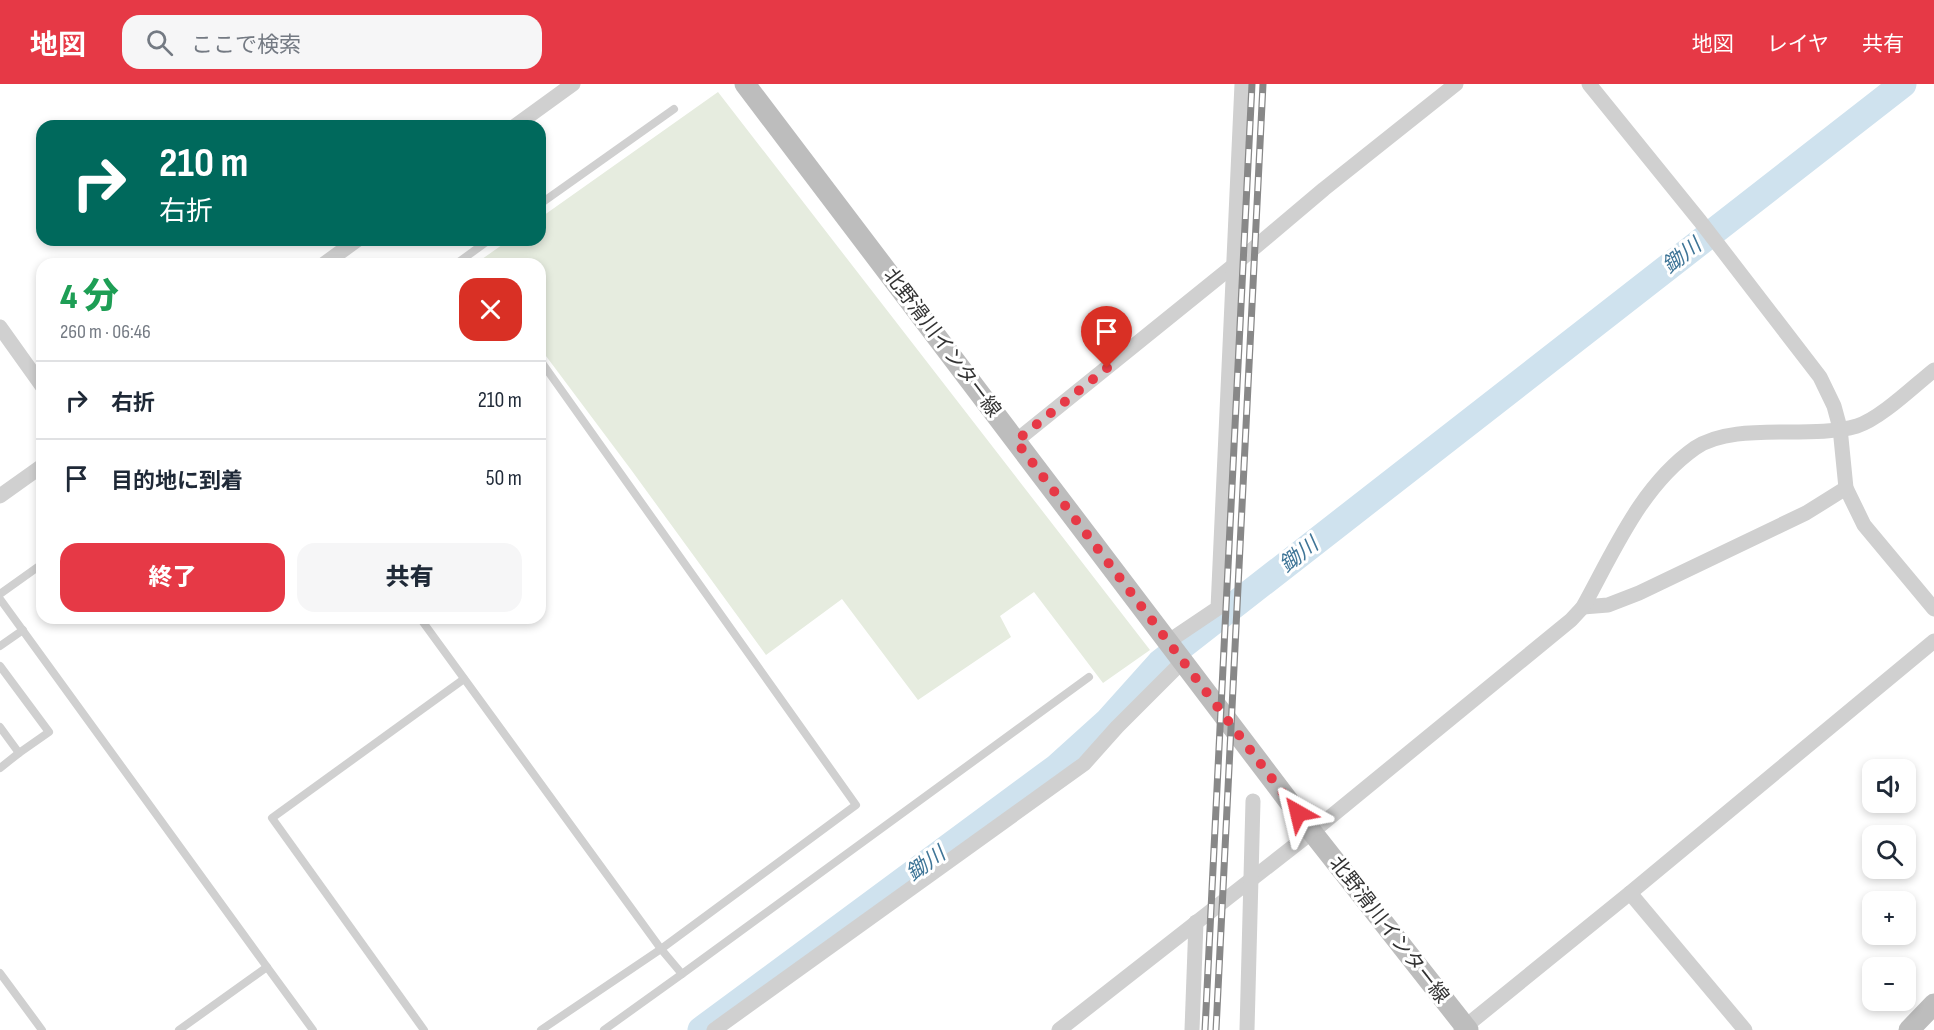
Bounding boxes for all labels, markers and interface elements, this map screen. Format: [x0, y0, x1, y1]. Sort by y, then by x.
search box [122, 15, 542, 69]
icon: search [143, 26, 176, 59]
text: 地図 [30, 29, 86, 62]
text: ここで検索 [191, 32, 301, 59]
text: 地図 [1692, 32, 1734, 57]
text: レイヤ [1767, 32, 1829, 57]
text: 共有 [1862, 32, 1904, 57]
text: 210 m [159, 138, 248, 189]
icon: right [60, 144, 138, 222]
text: 右折 [159, 196, 213, 228]
water label: 鋤川 [1658, 232, 1708, 279]
street label: 北野滑川インター線 [878, 264, 1006, 422]
text: 4 分 [60, 276, 119, 319]
button: close [459, 278, 522, 341]
pin [1081, 306, 1132, 368]
icon: arrive [1090, 315, 1123, 348]
text: 260 m · 06:46 [60, 320, 151, 344]
icon: right [60, 384, 93, 417]
text: 210 m [478, 387, 522, 414]
text: 右折 [111, 390, 155, 417]
icon: arrive [60, 462, 93, 495]
text: 50 m [486, 465, 522, 492]
text: 目的地に到着 [111, 468, 243, 495]
water label: 鋤川 [1275, 531, 1325, 578]
button: 終了 [60, 543, 285, 612]
button: 共有 [297, 543, 522, 612]
map controls [1862, 759, 1916, 1011]
button: sound [1862, 759, 1916, 813]
position arrow [1266, 781, 1330, 845]
button: search [1862, 825, 1916, 879]
water label: 鋤川 [902, 840, 952, 886]
street label: 北野滑川インター線 [1324, 852, 1454, 1008]
button: + [1862, 891, 1916, 945]
button: − [1862, 957, 1916, 1011]

